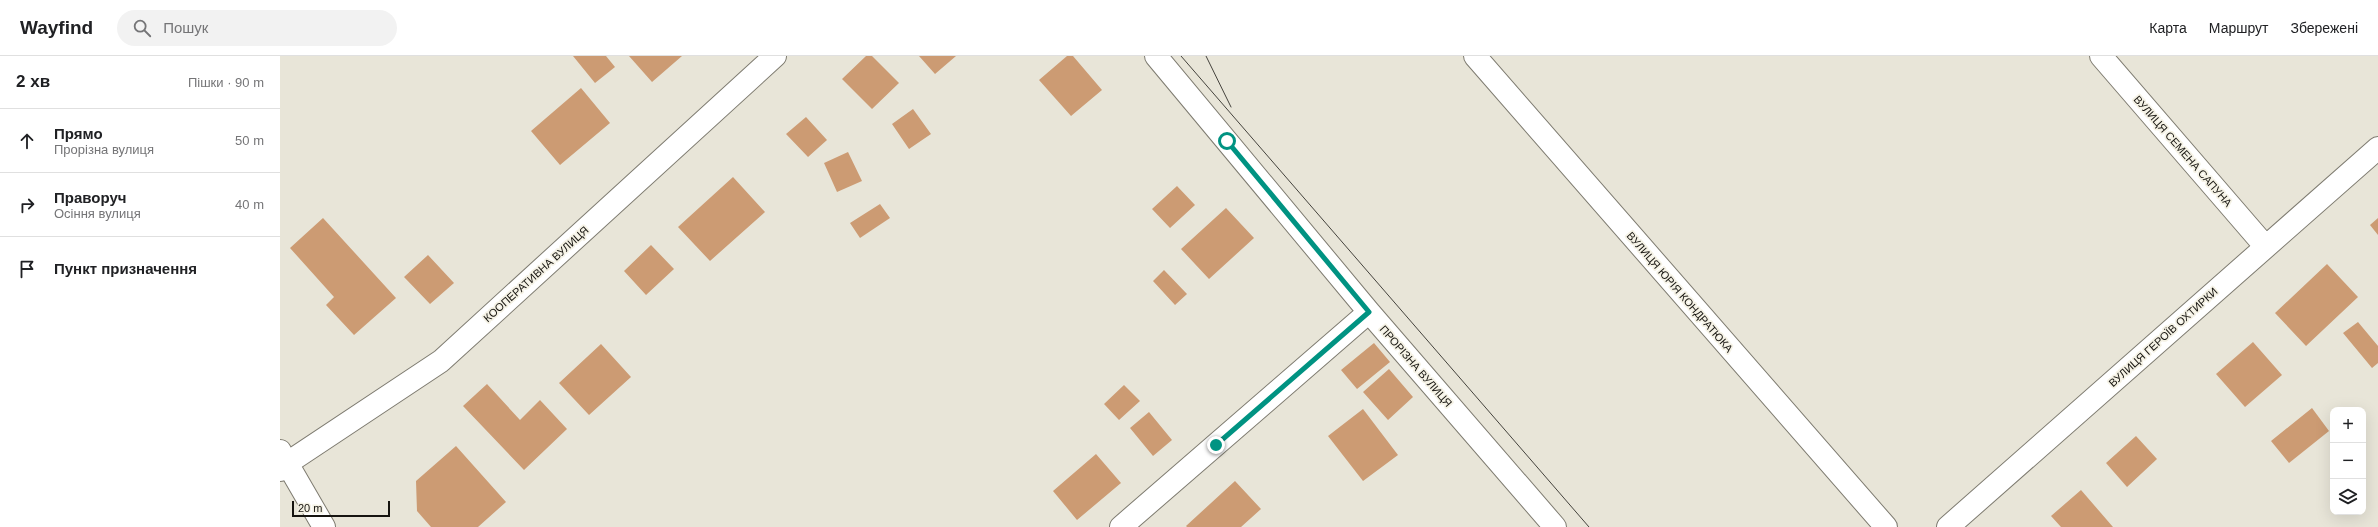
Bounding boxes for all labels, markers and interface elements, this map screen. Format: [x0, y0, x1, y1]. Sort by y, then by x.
search box [117, 10, 397, 46]
text: Wayfind [20, 17, 93, 38]
icon: search [131, 17, 153, 39]
text: Пошук [163, 19, 208, 36]
text: Карта [2149, 20, 2187, 36]
text: Маршрут [2209, 20, 2268, 36]
text: Збережені [2290, 20, 2358, 36]
text: 2 хв [16, 72, 50, 91]
text: Пішки · 90 m [188, 75, 264, 90]
street label: ВУЛИЦЯ СЕМЕНА САПУНА [2132, 93, 2235, 209]
text: Прямо [54, 125, 103, 142]
icon: ahead [16, 130, 38, 152]
route start [1218, 132, 1236, 150]
text: 50 m [235, 133, 264, 148]
text: Прорізна вулиця [54, 142, 154, 157]
text: Праворуч [54, 189, 127, 206]
icon: right [16, 194, 38, 216]
text: 40 m [235, 197, 264, 212]
text: Осіння вулиця [54, 206, 141, 221]
street label: КООПЕРАТИВНА ВУЛИЦЯ [481, 224, 591, 324]
street label: ВУЛИЦЯ ЮРІЯ КОНДРАТЮКА [1625, 229, 1736, 355]
icon: arrive [16, 258, 38, 280]
text: Пункт призначення [54, 260, 197, 277]
street label: ВУЛИЦЯ ГЕРОЇВ ОХТИРКИ [2106, 285, 2220, 389]
street label: ПРОРІЗНА ВУЛИЦЯ [1377, 323, 1455, 409]
map controls [2330, 407, 2366, 515]
button: + [2330, 407, 2366, 443]
route end [1207, 436, 1225, 454]
button: − [2330, 443, 2366, 479]
button: layers [2330, 479, 2366, 515]
scale bar [292, 499, 390, 518]
text: 20 m [298, 502, 322, 514]

